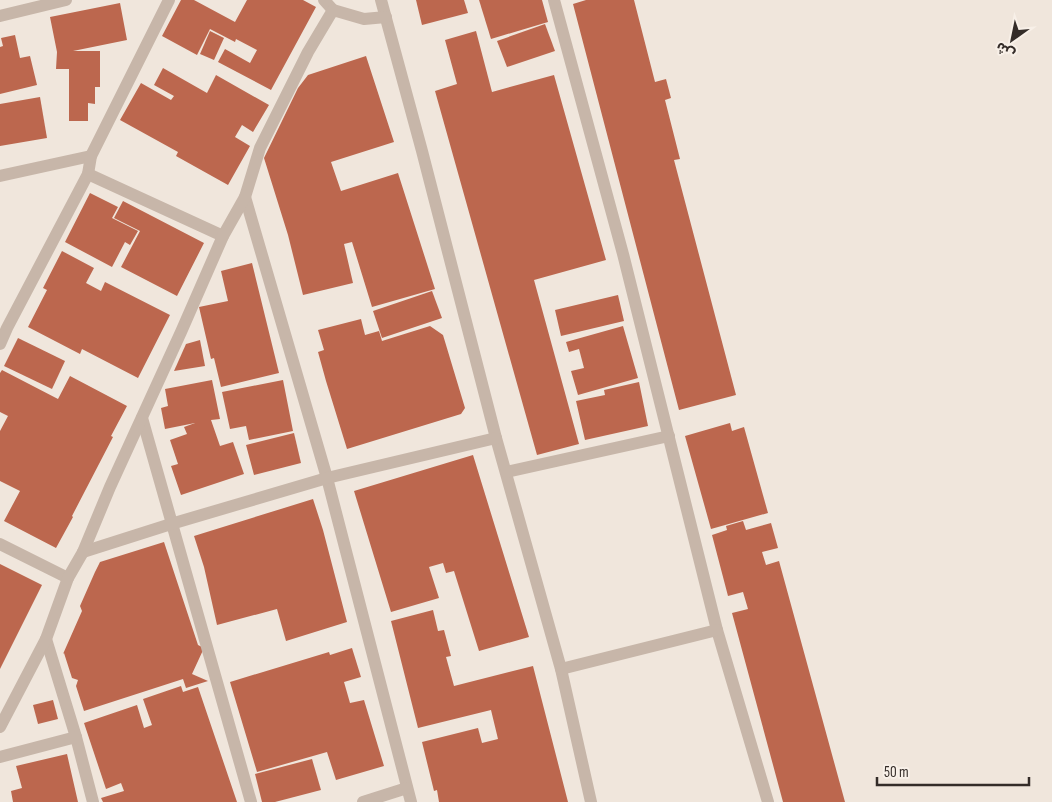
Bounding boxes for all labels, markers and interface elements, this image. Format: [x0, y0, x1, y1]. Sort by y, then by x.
north arrow [987, 15, 1037, 65]
text: ش [993, 38, 1018, 63]
scale bar [877, 754, 1030, 786]
text: 50 m [884, 763, 909, 782]

